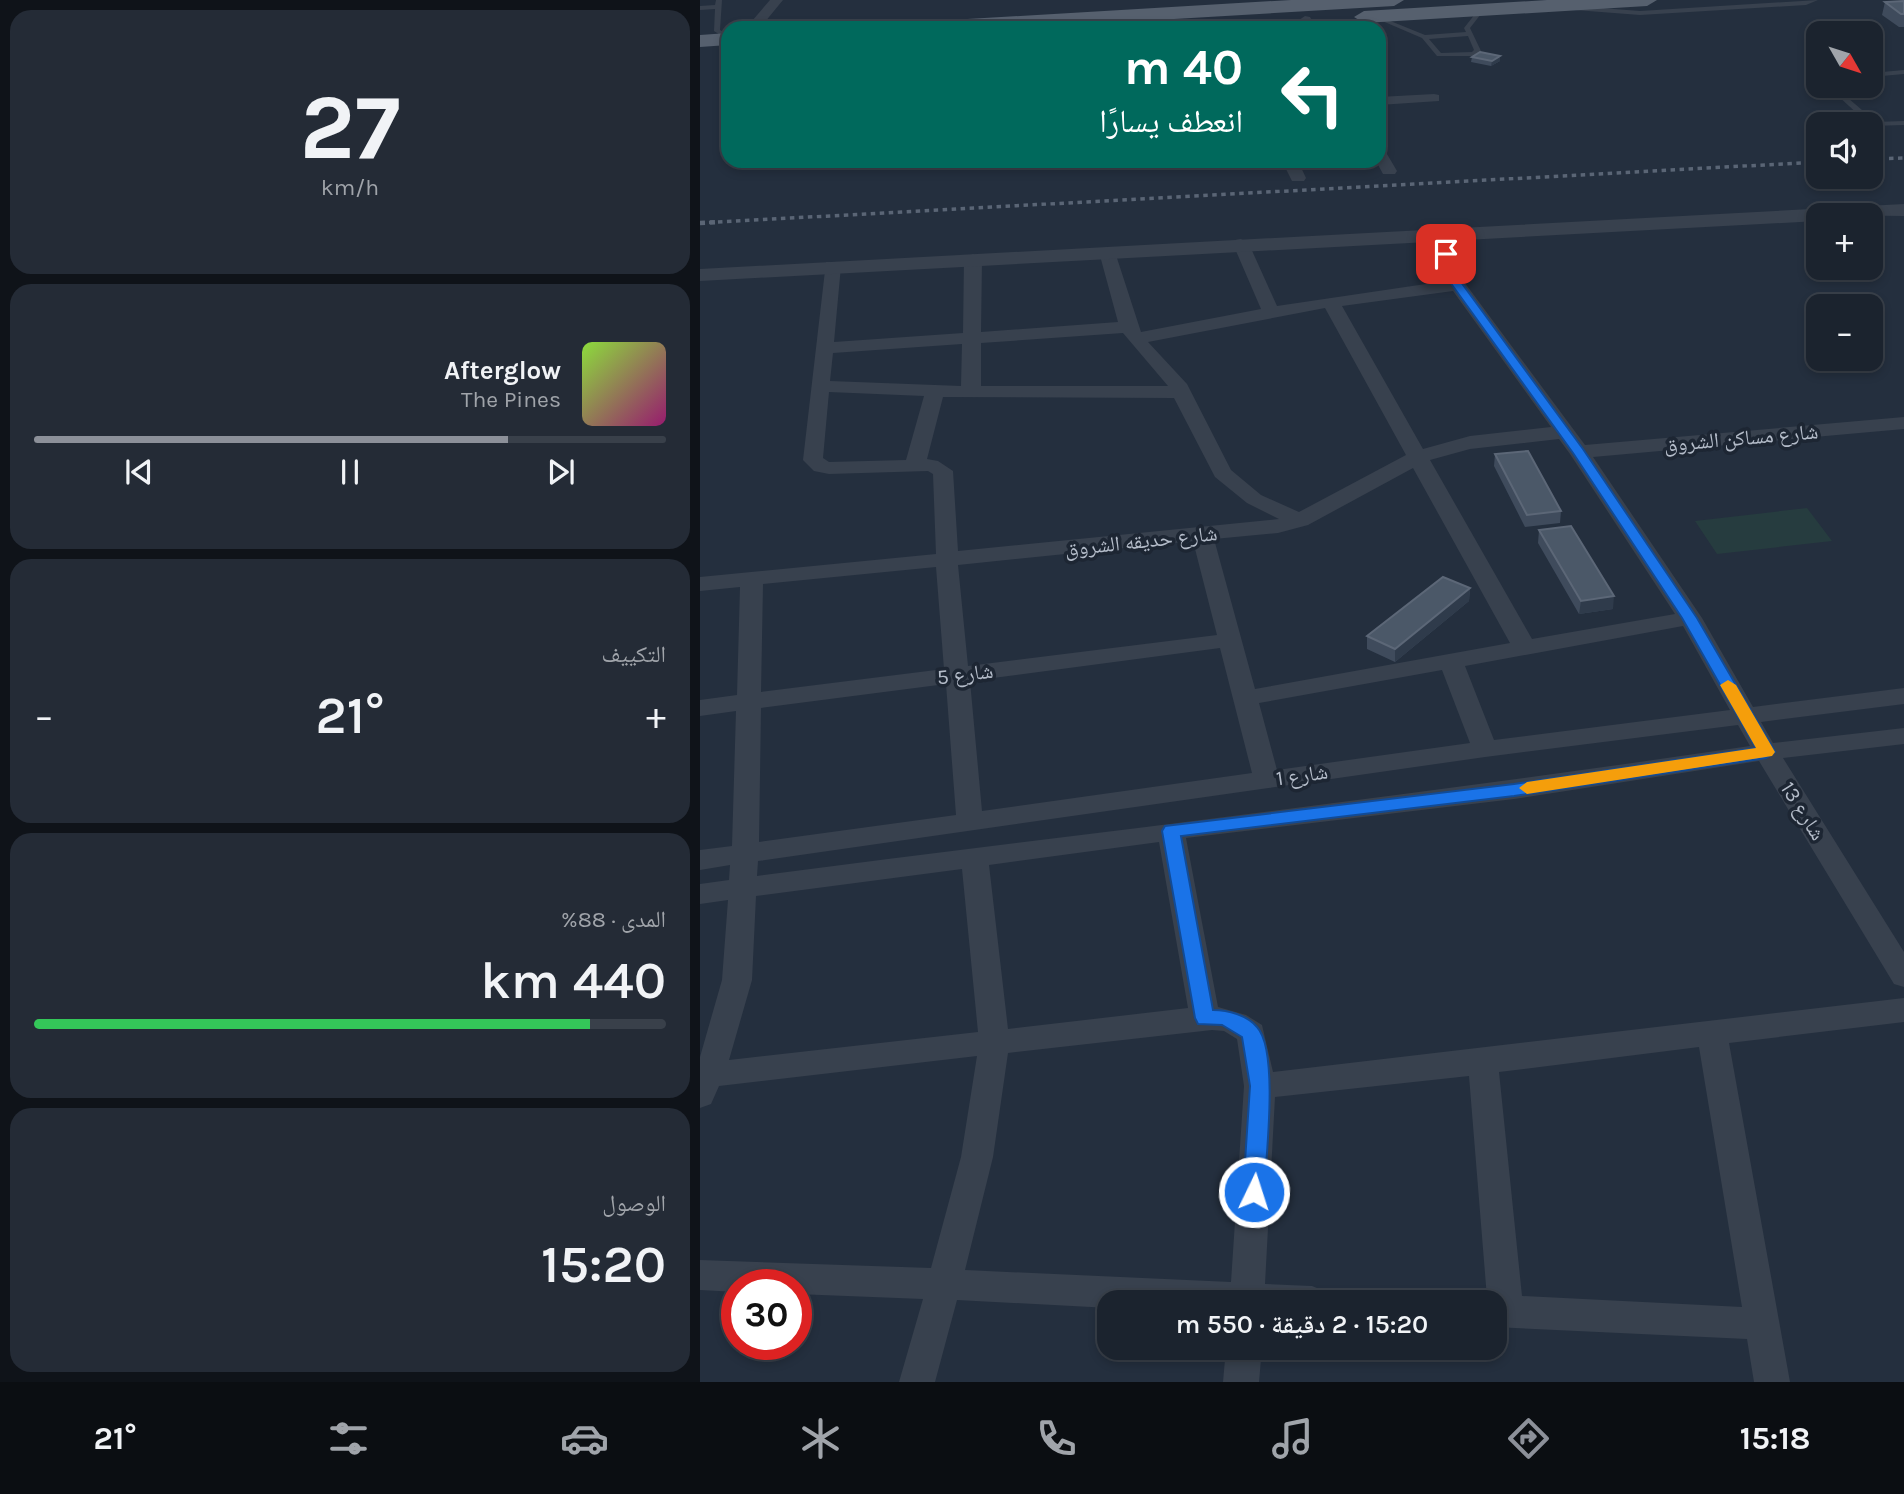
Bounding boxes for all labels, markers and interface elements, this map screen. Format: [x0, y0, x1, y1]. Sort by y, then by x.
north arrow [1806, 21, 1883, 98]
map controls [1806, 21, 1883, 371]
text: 40 m [1124, 39, 1243, 96]
icon: left [1267, 49, 1358, 140]
text: 27 [300, 75, 400, 181]
text: انعطف يسارًا [1099, 103, 1243, 140]
button: sound [1806, 112, 1883, 189]
text: km/h [321, 174, 379, 201]
button: + [1806, 203, 1883, 280]
pin [1416, 224, 1476, 284]
icon: arrive [1427, 235, 1465, 273]
button: − [1806, 294, 1883, 371]
text: Afterglow [444, 355, 561, 386]
text: The Pines [461, 386, 561, 413]
street label: شارع مساكن الشروق [1663, 419, 1819, 458]
icon: previous [120, 453, 158, 491]
icon: pause [331, 453, 369, 491]
icon: next [542, 453, 580, 491]
street label: شارع حديقه الشروق [1064, 521, 1219, 562]
text: التكييف [601, 641, 666, 668]
street label: شارع 5 [935, 659, 995, 690]
text: 21° [316, 685, 384, 746]
text: − [34, 694, 54, 739]
text: + [646, 694, 666, 739]
street label: شارع 1 [1275, 760, 1329, 791]
street label: شارع 13 [1775, 777, 1830, 845]
text: المدى · 88% [561, 906, 666, 933]
text: 440 km [480, 950, 666, 1011]
position arrow [1217, 1155, 1291, 1229]
text: الوصول [602, 1190, 666, 1217]
text: 15:20 [541, 1234, 666, 1295]
speed limit sign: 30 [721, 1269, 812, 1360]
text: 15:20 · 2 دقيقة · 550 m [1176, 1309, 1428, 1340]
icon: filters [324, 1414, 373, 1463]
icon: car [560, 1414, 609, 1463]
icon: climate [796, 1414, 845, 1463]
icon: phone [1032, 1414, 1081, 1463]
icon: music [1268, 1414, 1317, 1463]
icon: directions [1504, 1414, 1553, 1463]
text: 21° [94, 1420, 137, 1457]
text: 15:18 [1740, 1420, 1811, 1457]

